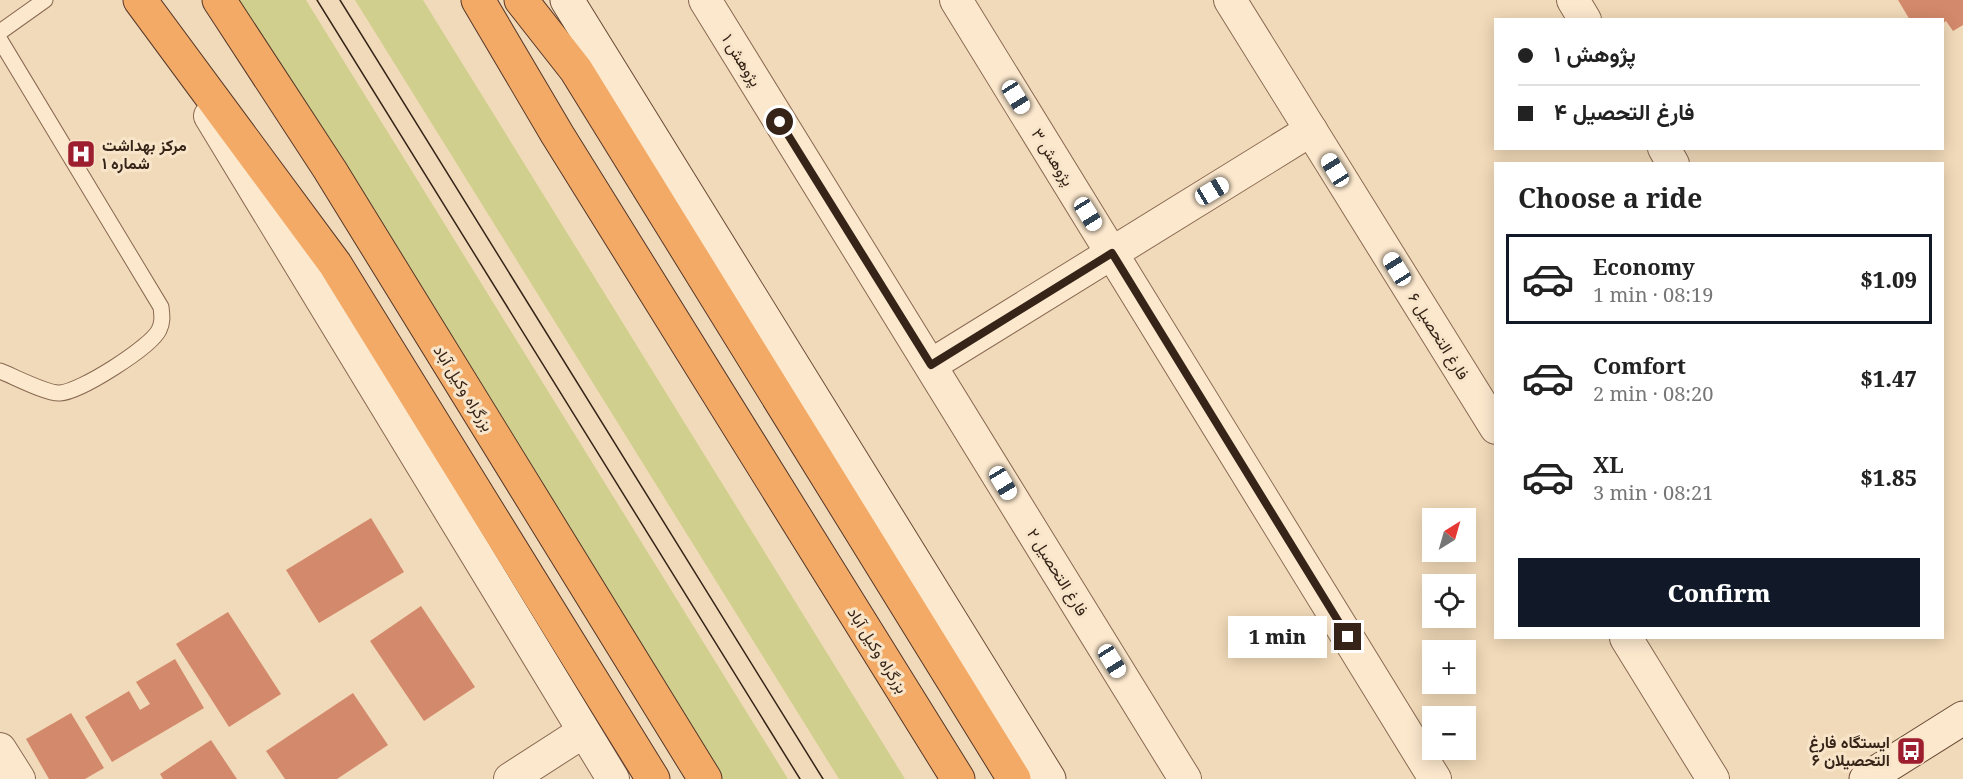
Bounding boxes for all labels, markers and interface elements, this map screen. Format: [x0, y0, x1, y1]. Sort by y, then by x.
street label: پژوهش ۱ [716, 29, 767, 91]
text: پژوهش ۱ [1554, 38, 1636, 68]
car [999, 77, 1033, 117]
text: فارغ التحصیل ۴ [1554, 96, 1695, 126]
route start [766, 108, 793, 135]
street label: پژوهش ۳ [1026, 124, 1079, 191]
place label: مرکز بهداشت شماره ۱ [102, 134, 187, 174]
hospital icon: مرکز بهداشت شماره ۱ [65, 138, 97, 170]
car [1318, 150, 1352, 190]
car [1192, 174, 1232, 208]
text: Choose a ride [1518, 179, 1703, 216]
car [1071, 194, 1105, 234]
car [1380, 249, 1414, 289]
text: Economy [1593, 251, 1695, 281]
icon: car [1521, 252, 1575, 306]
text: $1.09 [1860, 264, 1917, 294]
text: 1 min · 08:19 [1593, 281, 1713, 308]
street label: فارغ التحصیل ۶ [1403, 288, 1475, 384]
street label: بزرگراه وکیل آباد [429, 341, 499, 435]
text: Comfort [1593, 350, 1686, 380]
icon: car [1521, 351, 1575, 405]
text: $1.47 [1860, 363, 1917, 393]
text: 2 min · 08:20 [1593, 380, 1713, 407]
text: XL [1593, 449, 1624, 479]
icon: car [1521, 450, 1575, 504]
text: $1.85 [1860, 462, 1917, 492]
car [986, 463, 1020, 503]
text: 3 min · 08:21 [1593, 479, 1713, 506]
north arrow [1422, 508, 1476, 562]
map controls [1422, 508, 1476, 760]
street label: فارغ التحصیل ۲ [1021, 524, 1094, 620]
button: Confirm [1518, 558, 1920, 627]
button: locate [1422, 574, 1476, 628]
street label: بزرگراه وکیل آباد [843, 603, 913, 697]
callout: 1 min [1228, 616, 1327, 658]
text: 1 min [1249, 623, 1306, 650]
route end [1334, 623, 1361, 650]
button: + [1422, 640, 1476, 694]
car [1095, 641, 1129, 681]
button: − [1422, 706, 1476, 760]
place label: ایستگاه فارغ التحصیلان ۶ [1809, 731, 1890, 771]
bus stop icon: ایستگاه فارغ التحصیلان ۶ [1895, 735, 1927, 767]

